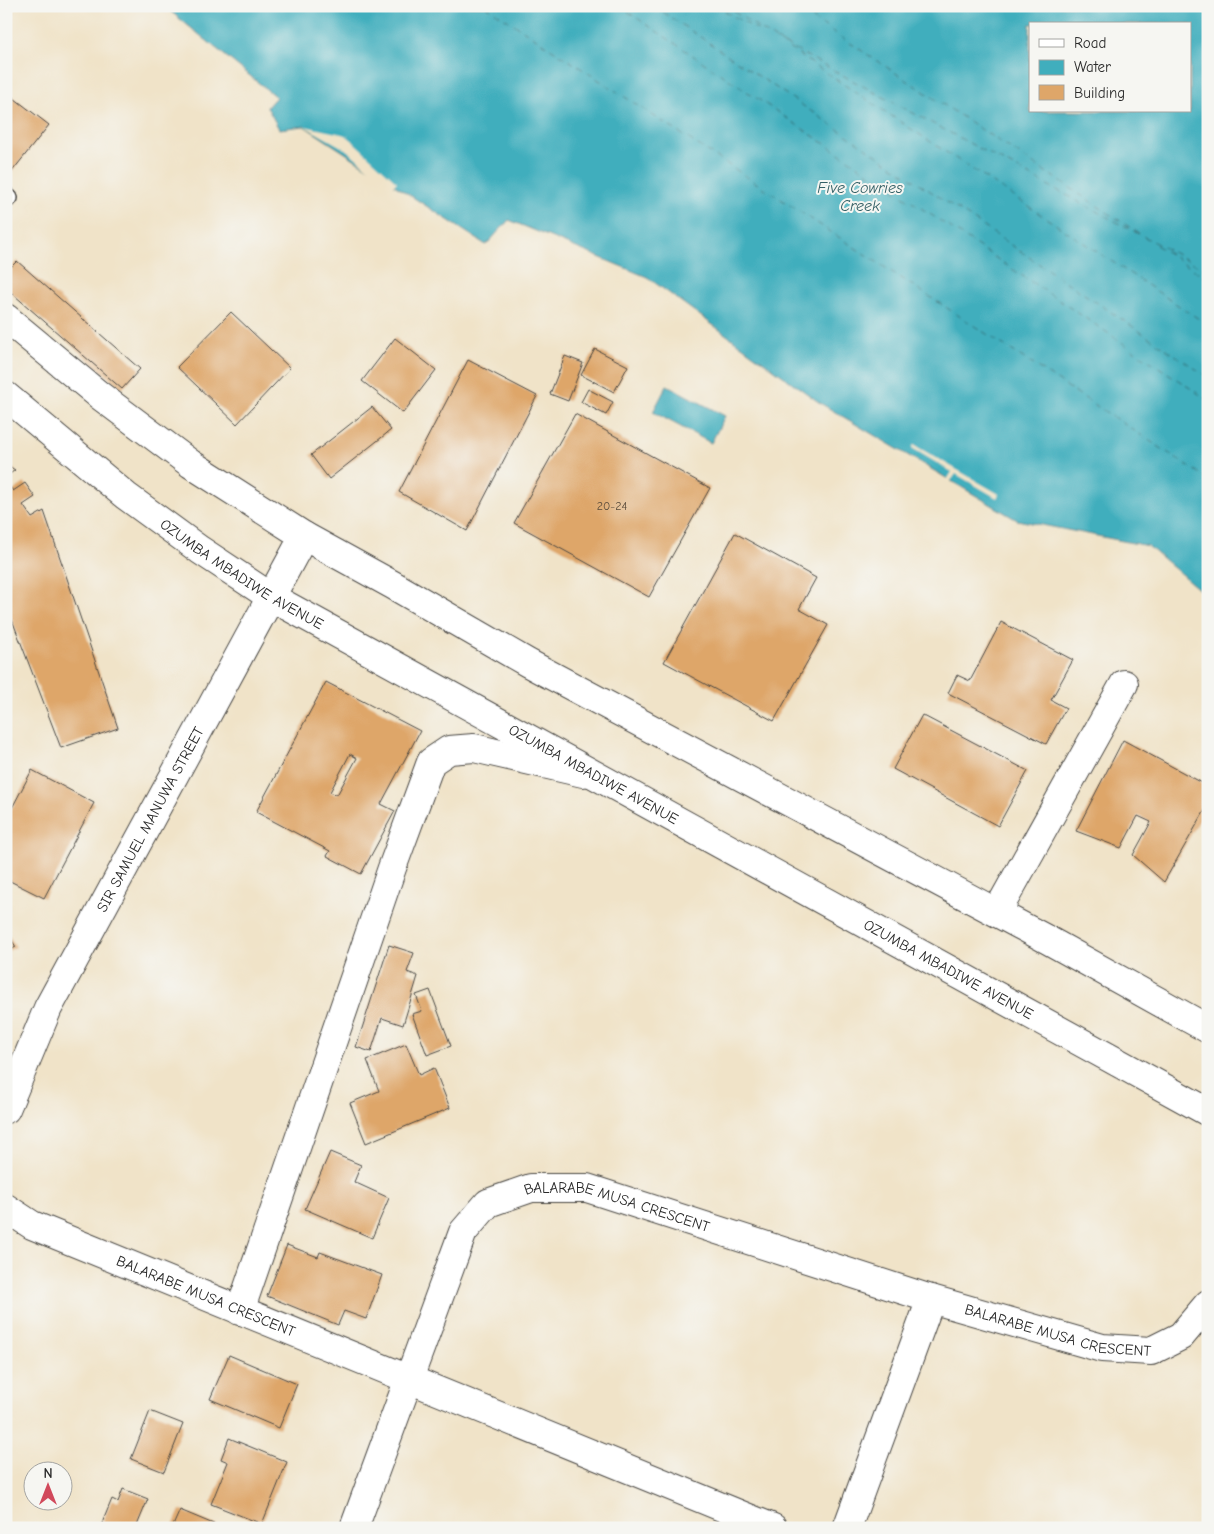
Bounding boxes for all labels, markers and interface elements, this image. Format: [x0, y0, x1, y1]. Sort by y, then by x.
legend [1029, 22, 1192, 112]
text: Road [1074, 34, 1106, 52]
text: Water [1074, 58, 1111, 76]
text: Building [1074, 84, 1125, 102]
water label: Five Cowries Creek [817, 179, 903, 215]
house number: 20-24 [597, 499, 627, 513]
street label: OZUMBA MBADIWE AVENUE [157, 515, 327, 633]
street label: OZUMBA MBADIWE AVENUE [506, 720, 681, 828]
street label: SIR SAMUEL MANUWA STREET [93, 723, 208, 915]
street label: OZUMBA MBADIWE AVENUE [860, 915, 1036, 1023]
street label: BALARABE MUSA CRESCENT [521, 1179, 712, 1236]
street label: BALARABE MUSA CRESCENT [114, 1252, 298, 1341]
street label: BALARABE MUSA CRESCENT [963, 1300, 1152, 1360]
north arrow [22, 1462, 72, 1512]
text: N [43, 1465, 53, 1482]

